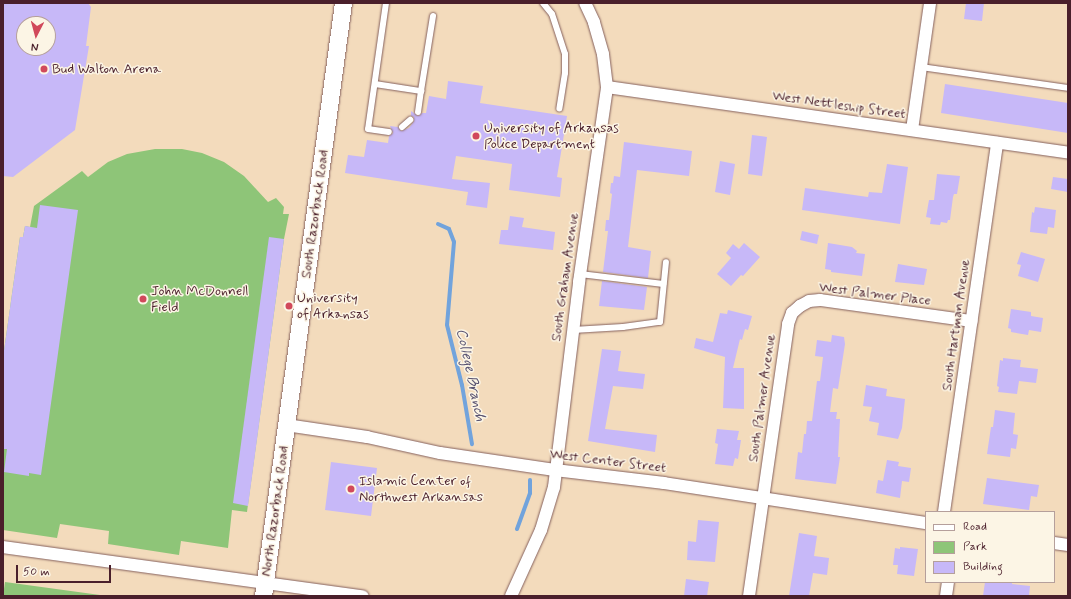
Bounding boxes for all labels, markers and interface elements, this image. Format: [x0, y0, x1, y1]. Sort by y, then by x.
north arrow [16, 16, 56, 56]
text: N [30, 40, 39, 54]
place label: Bud Walton Arena [52, 61, 161, 77]
marker: Bud Walton Arena [39, 64, 49, 74]
street label: West Nettleship Street [770, 87, 908, 123]
place label: University of Arkansas Police Department [484, 120, 626, 152]
marker: University of Arkansas Police Department [471, 131, 481, 141]
street label: South Razorback Road [298, 149, 332, 279]
street label: South Graham Avenue [548, 212, 582, 342]
street label: South Hartman Avenue [938, 256, 974, 394]
street label: West Palmer Place [818, 279, 932, 309]
place label: John McDonnell Field [151, 283, 249, 316]
place label: University of Arkansas [297, 290, 374, 322]
marker: John McDonnell Field [138, 294, 148, 304]
marker: University of Arkansas [284, 301, 294, 311]
water label: College Branch [451, 325, 489, 425]
street label: South Palmer Avenue [745, 334, 779, 462]
street label: North Razorback Road [258, 445, 292, 577]
street label: West Center Street [548, 445, 668, 477]
place label: Islamic Center of Northwest Arkansas [359, 473, 483, 506]
marker: Islamic Center of Northwest Arkansas [346, 484, 356, 494]
legend [925, 511, 1055, 583]
text: Road [963, 519, 987, 535]
text: Park [963, 539, 987, 555]
scale bar [18, 557, 113, 583]
text: Building [963, 559, 1003, 575]
text: 50 m [23, 564, 50, 580]

